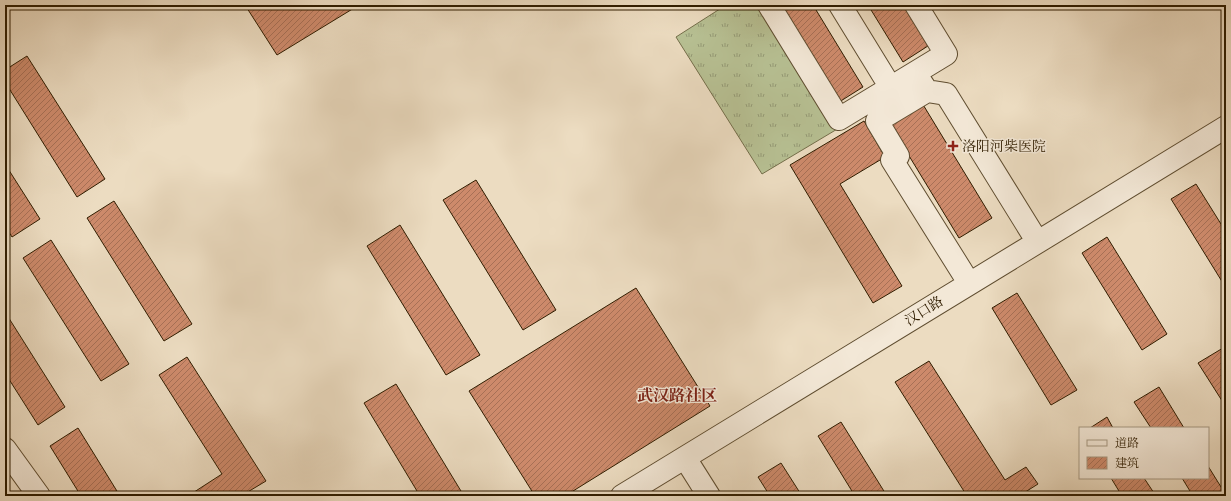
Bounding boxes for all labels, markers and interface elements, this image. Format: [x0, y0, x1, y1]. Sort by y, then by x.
place label: 洛阳河柴医院 [962, 137, 1046, 156]
marker: 洛阳河柴医院 [947, 140, 959, 152]
street label: 汉口路 [901, 292, 947, 330]
district label: 武汉路社区 [637, 385, 717, 407]
legend [1079, 427, 1209, 479]
text: 道路 [1115, 435, 1139, 451]
text: 建筑 [1115, 455, 1139, 471]

